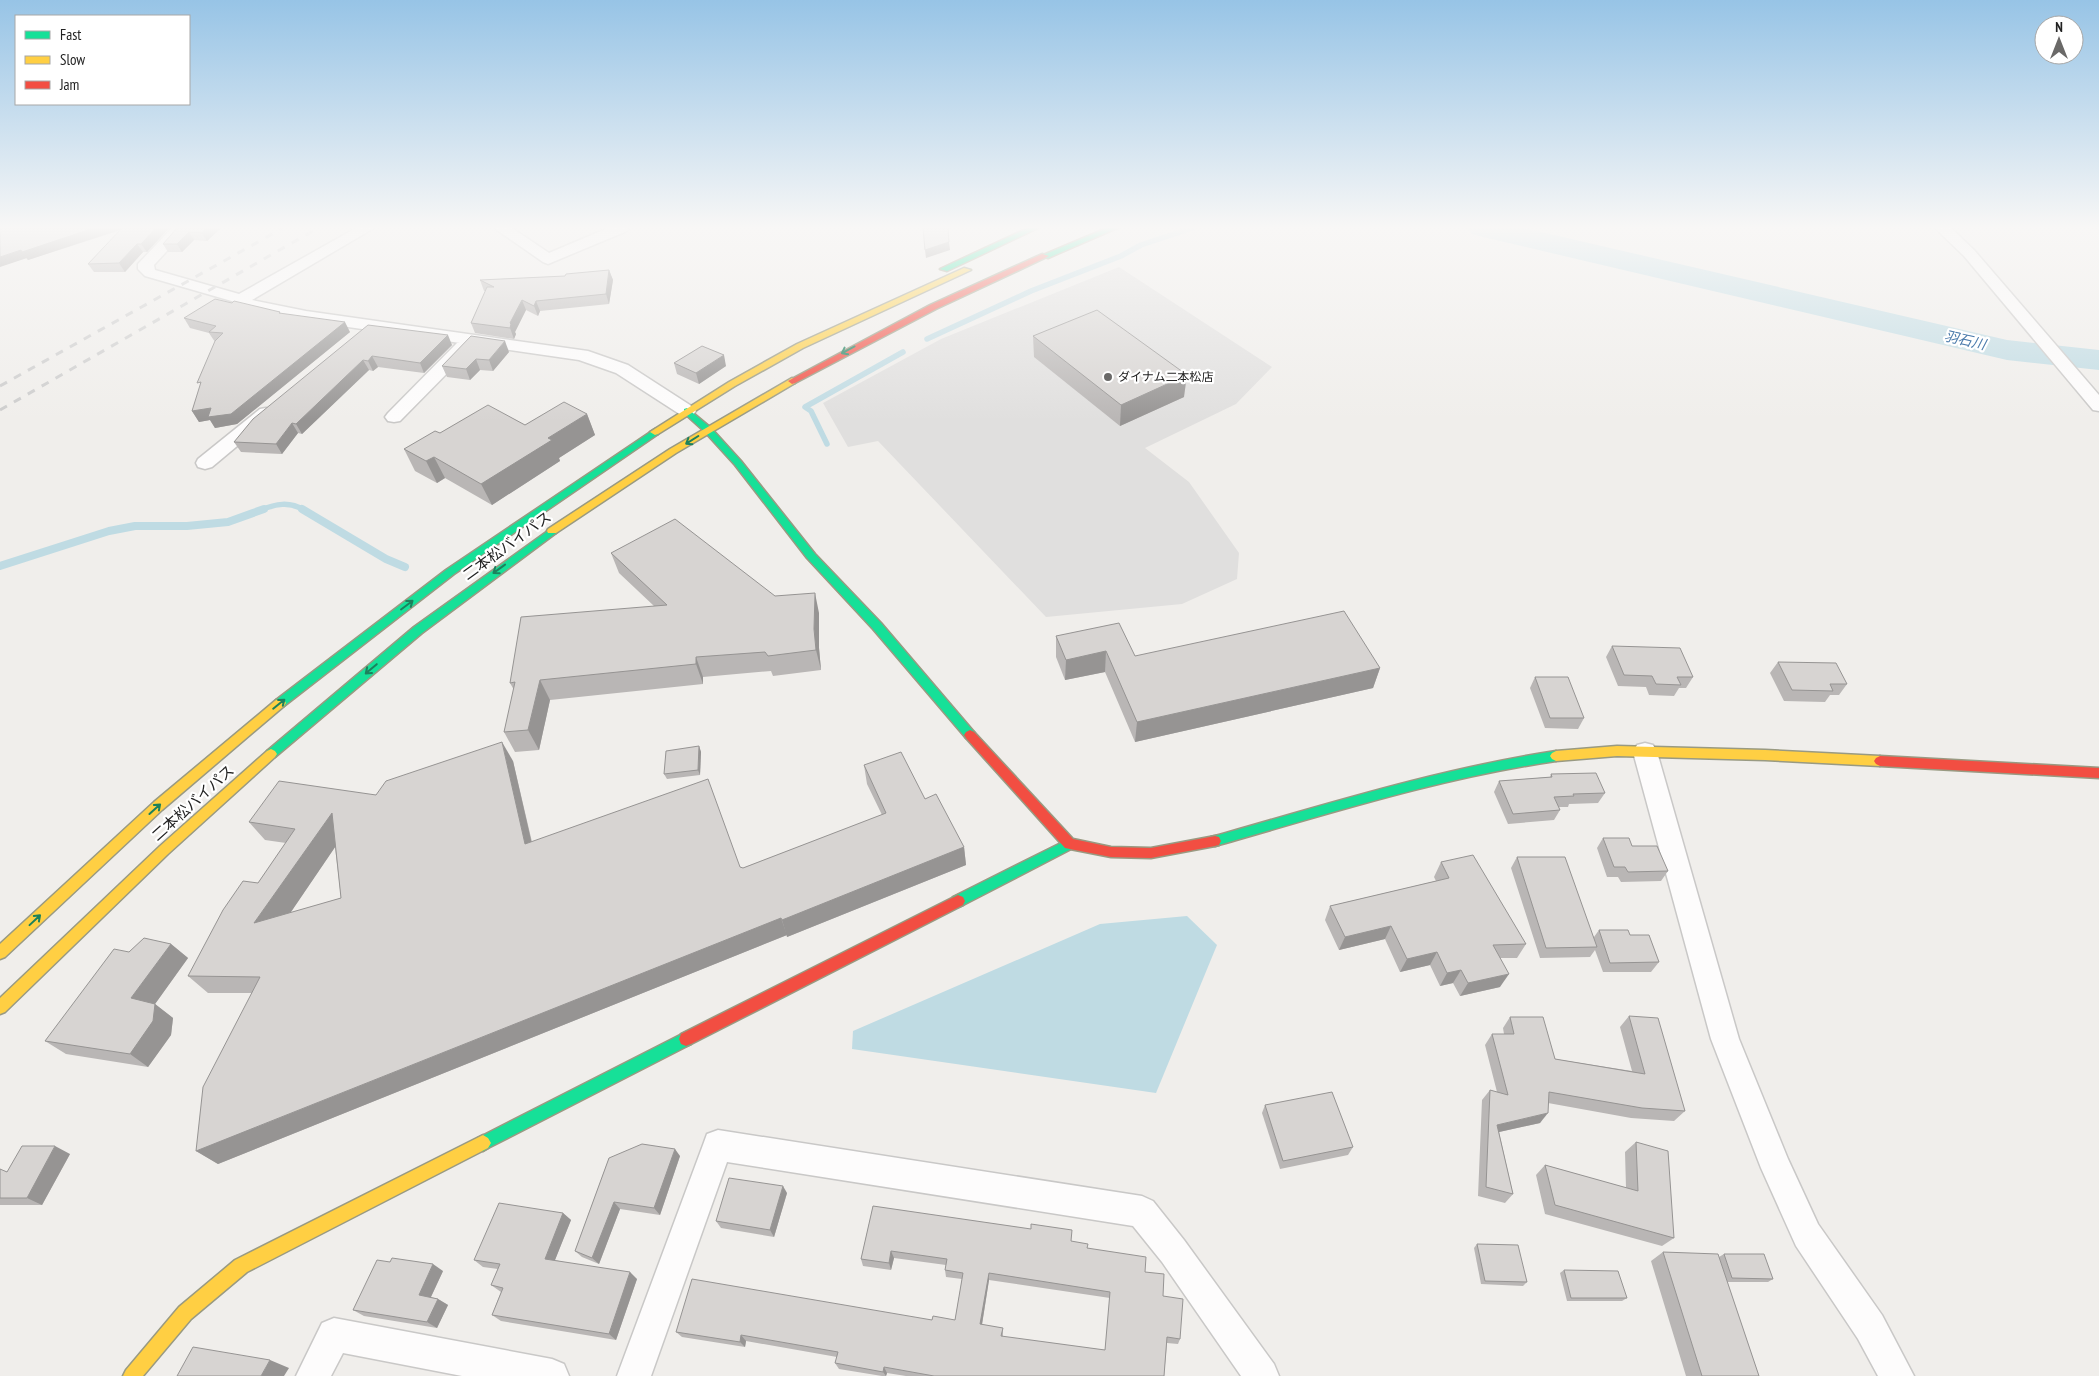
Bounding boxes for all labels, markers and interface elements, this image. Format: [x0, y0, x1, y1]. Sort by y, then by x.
legend [15, 15, 190, 105]
north arrow [2034, 15, 2084, 65]
text: N [2055, 18, 2063, 36]
text: Fast [60, 25, 81, 44]
text: Slow [60, 50, 85, 69]
text: Jam [59, 75, 79, 94]
water label: 羽石川 [1943, 327, 1989, 354]
one-way arrow [841, 346, 856, 355]
place label: ダイナム二本松店 [1118, 369, 1213, 384]
marker: ダイナム二本松店 [1102, 371, 1114, 383]
one-way arrow [686, 435, 700, 445]
street label: 二本松バイパス [459, 507, 555, 584]
one-way arrow [492, 564, 506, 574]
one-way arrow [400, 599, 413, 610]
one-way arrow [365, 664, 378, 675]
one-way arrow [272, 699, 285, 710]
street label: 二本松バイパス [147, 761, 238, 845]
one-way arrow [148, 804, 161, 815]
one-way arrow [29, 914, 42, 926]

